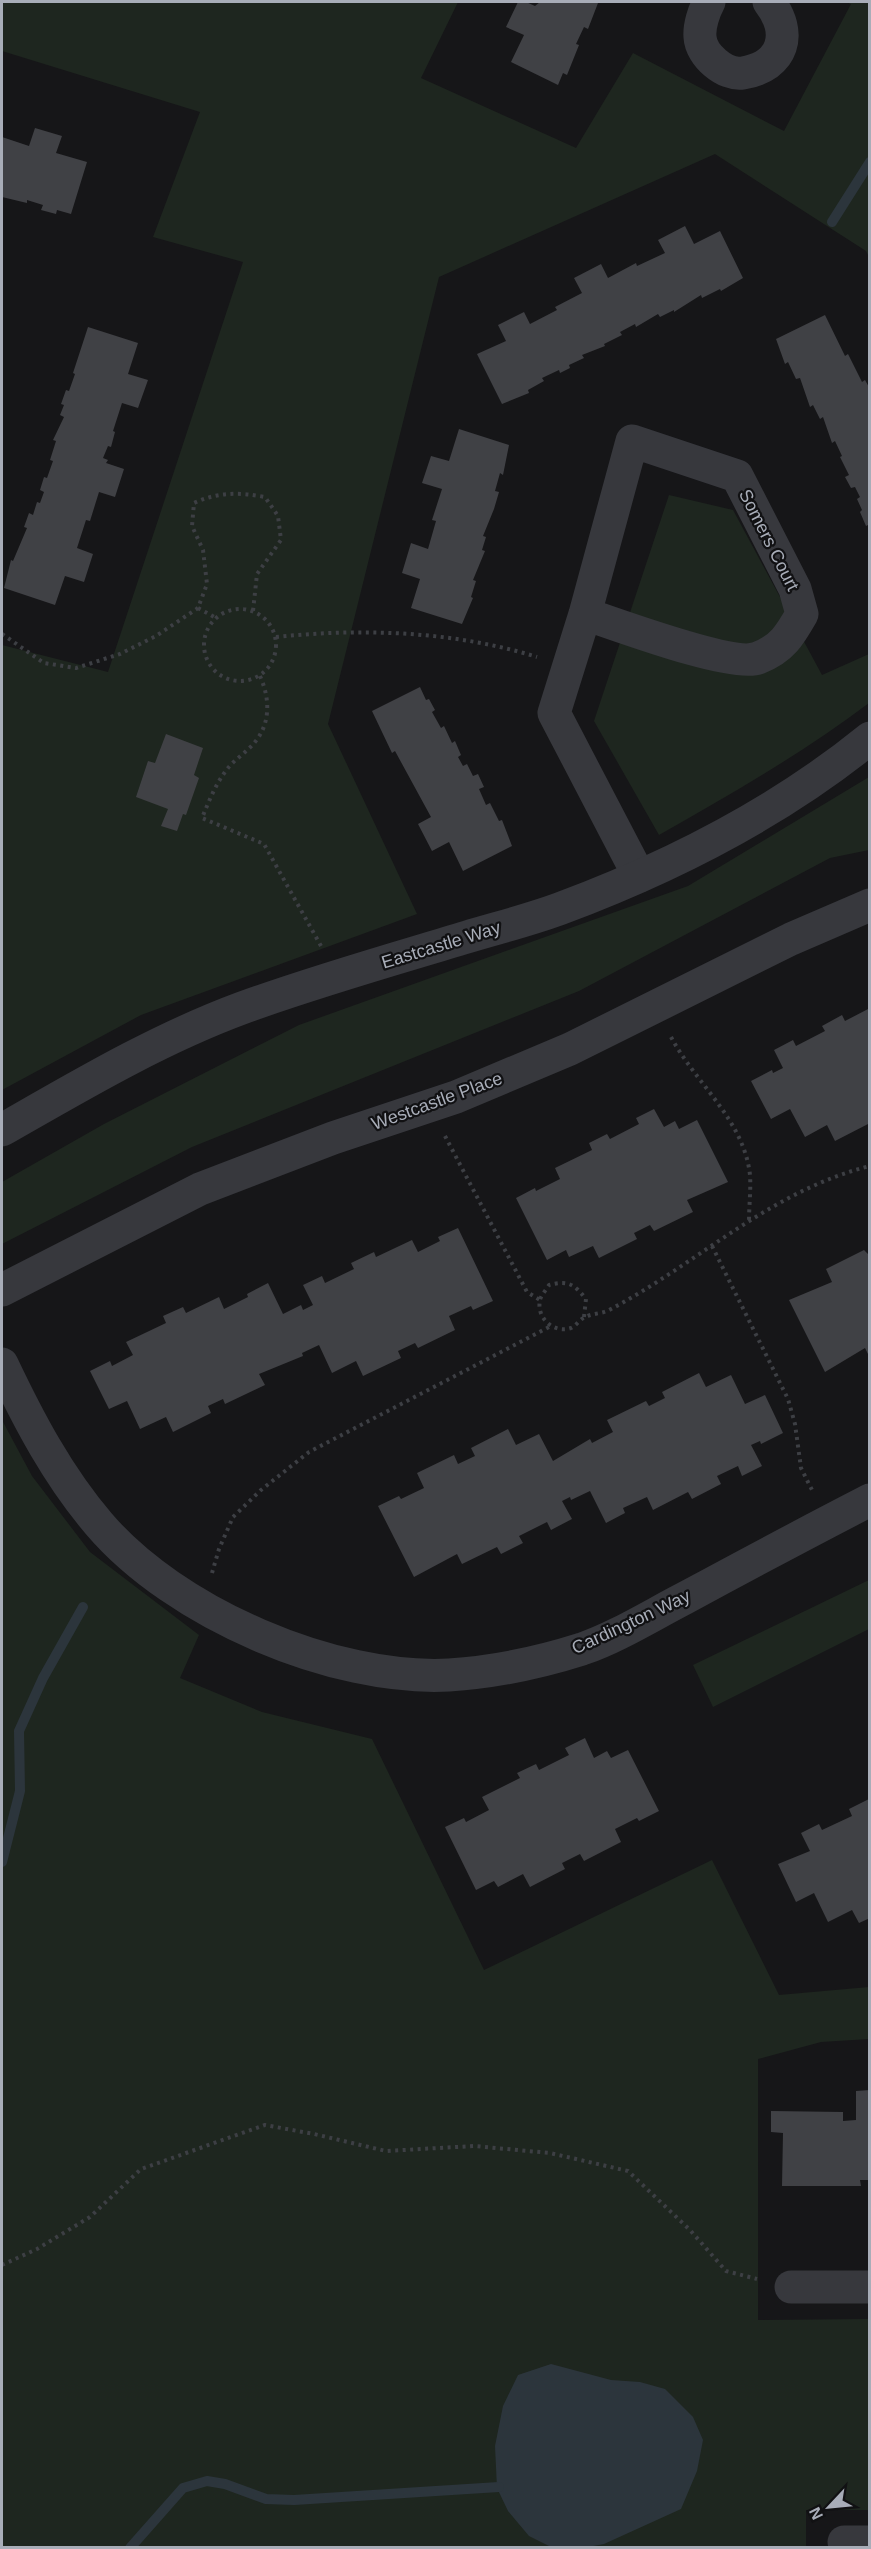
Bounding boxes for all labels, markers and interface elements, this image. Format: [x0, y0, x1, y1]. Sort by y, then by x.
street label: Somers Court [735, 486, 803, 594]
street label: Eastcastle Way [379, 917, 503, 973]
street label: Westcastle Place [369, 1068, 505, 1134]
street label: Cardington Way [569, 1586, 693, 1658]
north arrow [799, 2477, 859, 2537]
text: N [806, 2504, 826, 2522]

